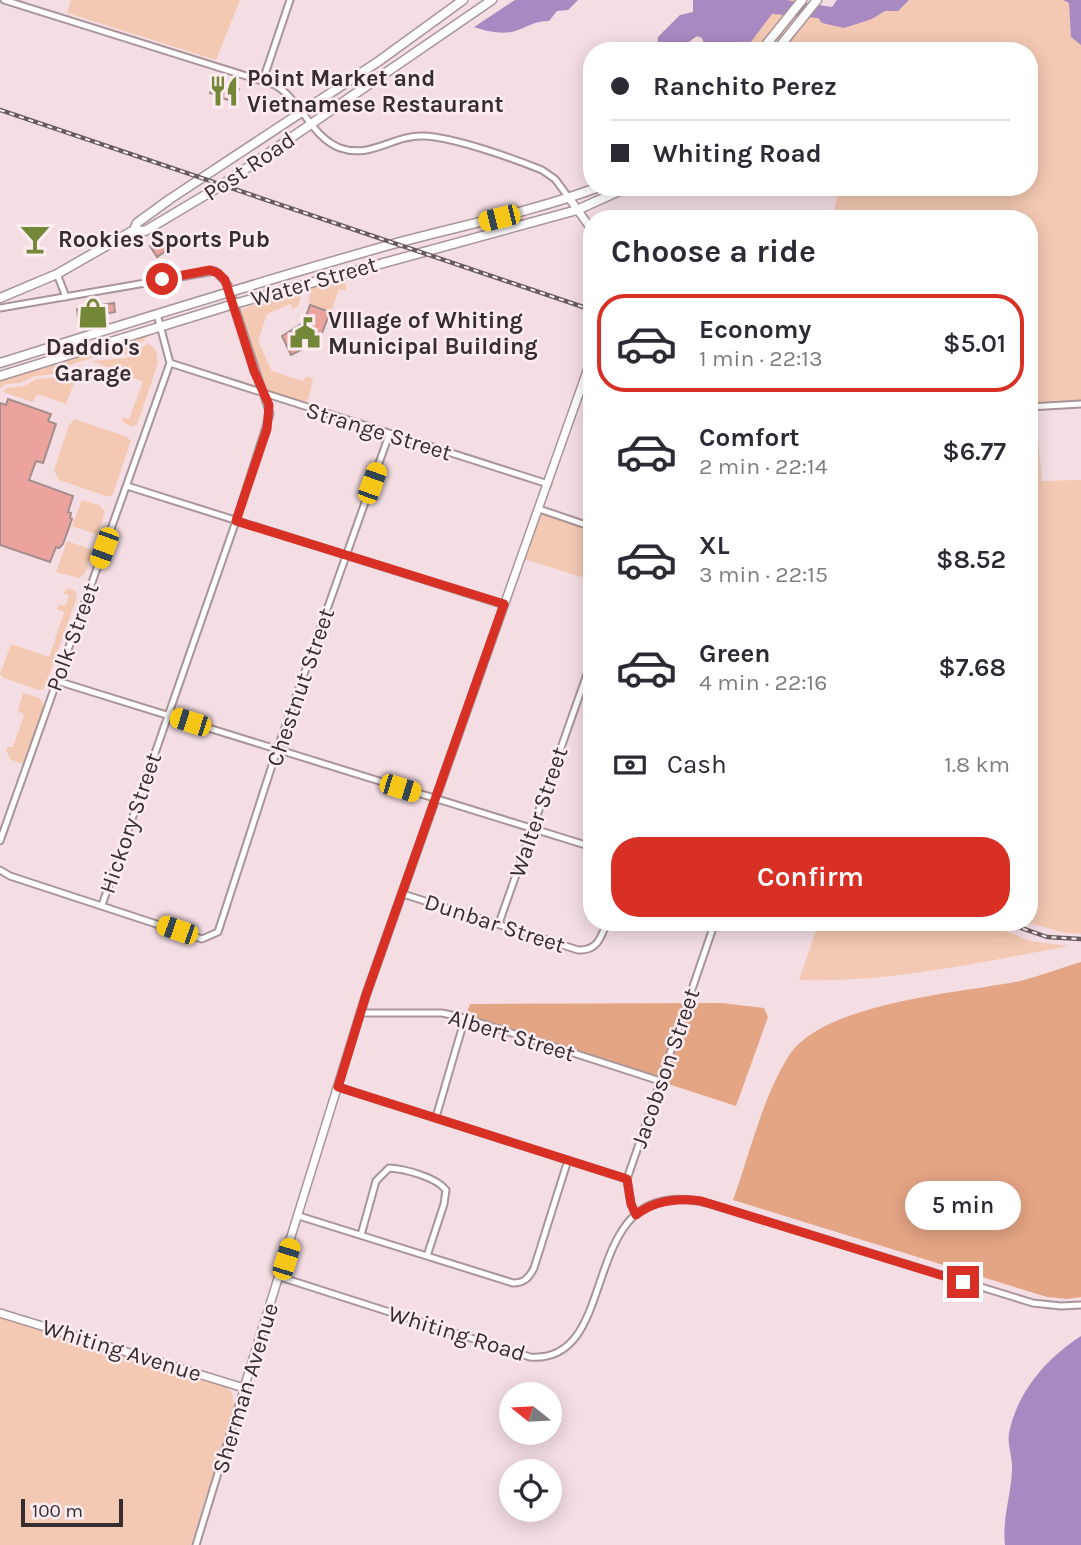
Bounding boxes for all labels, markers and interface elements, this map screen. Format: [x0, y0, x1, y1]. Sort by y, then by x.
place label: Point Market and Vietnamese Restaurant [247, 65, 504, 118]
text: Ranchito Perez [653, 71, 837, 102]
restaurant icon: Point Market and Vietnamese Restaurant [207, 74, 241, 108]
street label: Post Road [198, 126, 300, 207]
text: Whiting Road [653, 138, 822, 169]
car [477, 203, 522, 233]
bar icon: Rookies Sports Pub [18, 222, 52, 256]
place label: Rookies Sports Pub [58, 226, 270, 253]
text: Choose a ride [611, 233, 816, 270]
street label: Water Street [248, 251, 381, 312]
route start [146, 263, 178, 295]
shop icon: Daddio's Garage [76, 296, 110, 330]
place label: VIllage of Whiting Municipal Building [328, 307, 538, 360]
icon: car [615, 312, 678, 375]
text: Economy [699, 314, 811, 345]
public building icon: VIllage of Whiting Municipal Building [288, 316, 322, 350]
text: $5.01 [943, 328, 1006, 359]
place label: Daddio's Garage [46, 334, 140, 387]
text: 1 min · 22:13 [699, 345, 823, 372]
street label: Strange Street [303, 397, 455, 467]
icon: car [615, 420, 678, 483]
text: Comfort [699, 422, 800, 453]
text: $6.77 [942, 436, 1006, 467]
text: 2 min · 22:14 [699, 453, 827, 480]
car [355, 460, 390, 506]
car [87, 525, 122, 571]
icon: car [615, 528, 678, 591]
text: XL [699, 530, 730, 561]
text: $8.52 [936, 544, 1006, 575]
text: 3 min · 22:15 [699, 561, 828, 588]
street label: Polk Street [40, 579, 105, 695]
street label: Chestnut Street [261, 604, 340, 770]
icon: car [615, 636, 678, 699]
text: Green [699, 638, 771, 669]
text: $7.68 [938, 652, 1006, 683]
text: 4 min · 22:16 [699, 669, 827, 696]
car [167, 706, 214, 738]
street label: Walter Street [504, 743, 574, 881]
icon: cash [611, 746, 649, 784]
street label: Hickory Street [94, 749, 167, 897]
text: Cash [667, 749, 727, 780]
text: 1.8 km [944, 751, 1010, 778]
car [377, 772, 424, 804]
button: Confirm [611, 837, 1010, 917]
street label: Dunbar Street [421, 888, 569, 959]
car [154, 913, 201, 947]
street label: Jacobson Street [626, 984, 706, 1152]
street label: Albert Street [445, 1003, 579, 1068]
callout: 5 min [905, 1180, 1021, 1230]
text: 5 min [932, 1192, 994, 1219]
car [270, 1236, 303, 1282]
route end [947, 1266, 979, 1298]
street label: Sherman Avenue [207, 1300, 284, 1477]
street label: Whiting Road [385, 1300, 529, 1367]
street label: Whiting Avenue [39, 1313, 205, 1387]
north arrow [499, 1382, 562, 1446]
map controls [499, 1382, 562, 1522]
button: locate [499, 1459, 562, 1522]
scale bar [21, 1496, 122, 1528]
text: 100 m [32, 1500, 83, 1522]

